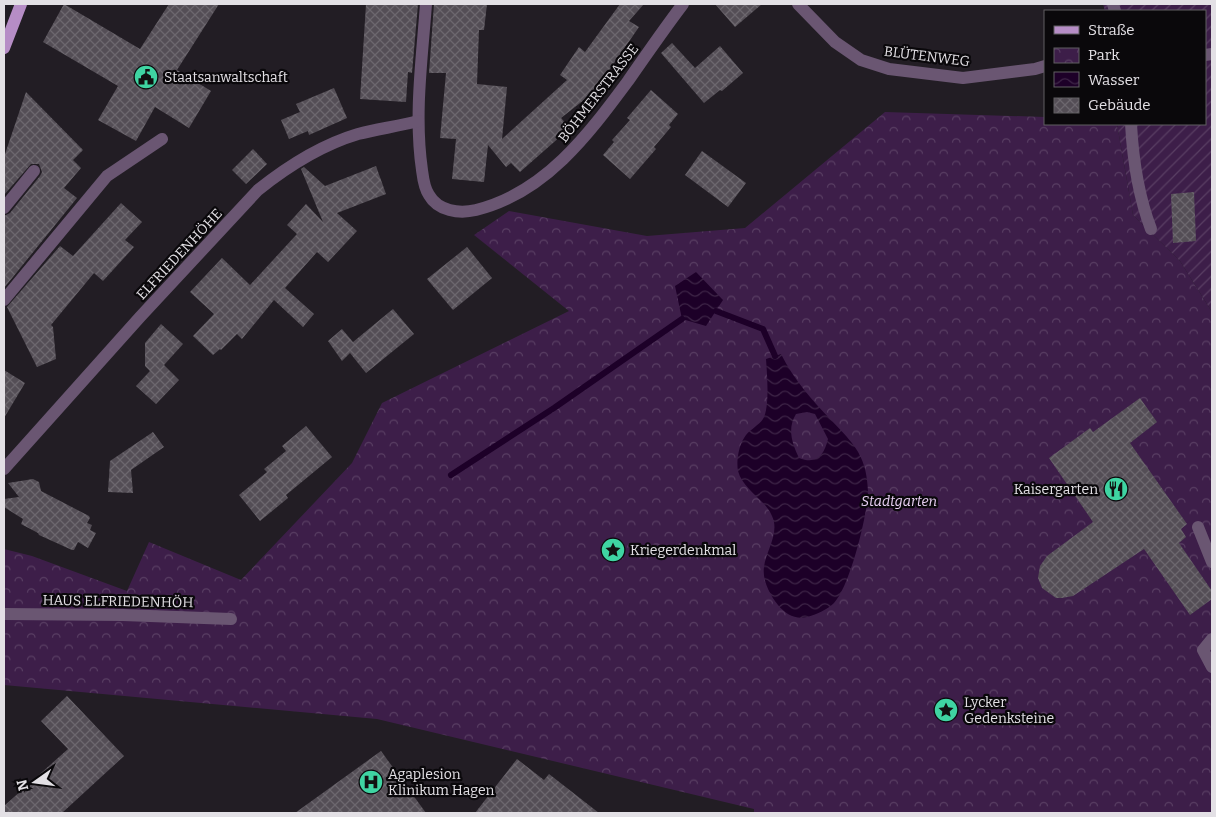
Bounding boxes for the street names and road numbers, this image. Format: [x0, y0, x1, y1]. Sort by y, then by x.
street label: BÖHMERSTRASSE [555, 41, 642, 146]
street label: BLÜTENWEG [883, 43, 971, 70]
street label: ELFRIEDENHÖHE [133, 205, 226, 303]
street label: HAUS ELFRIEDENHÖH [42, 592, 194, 611]

